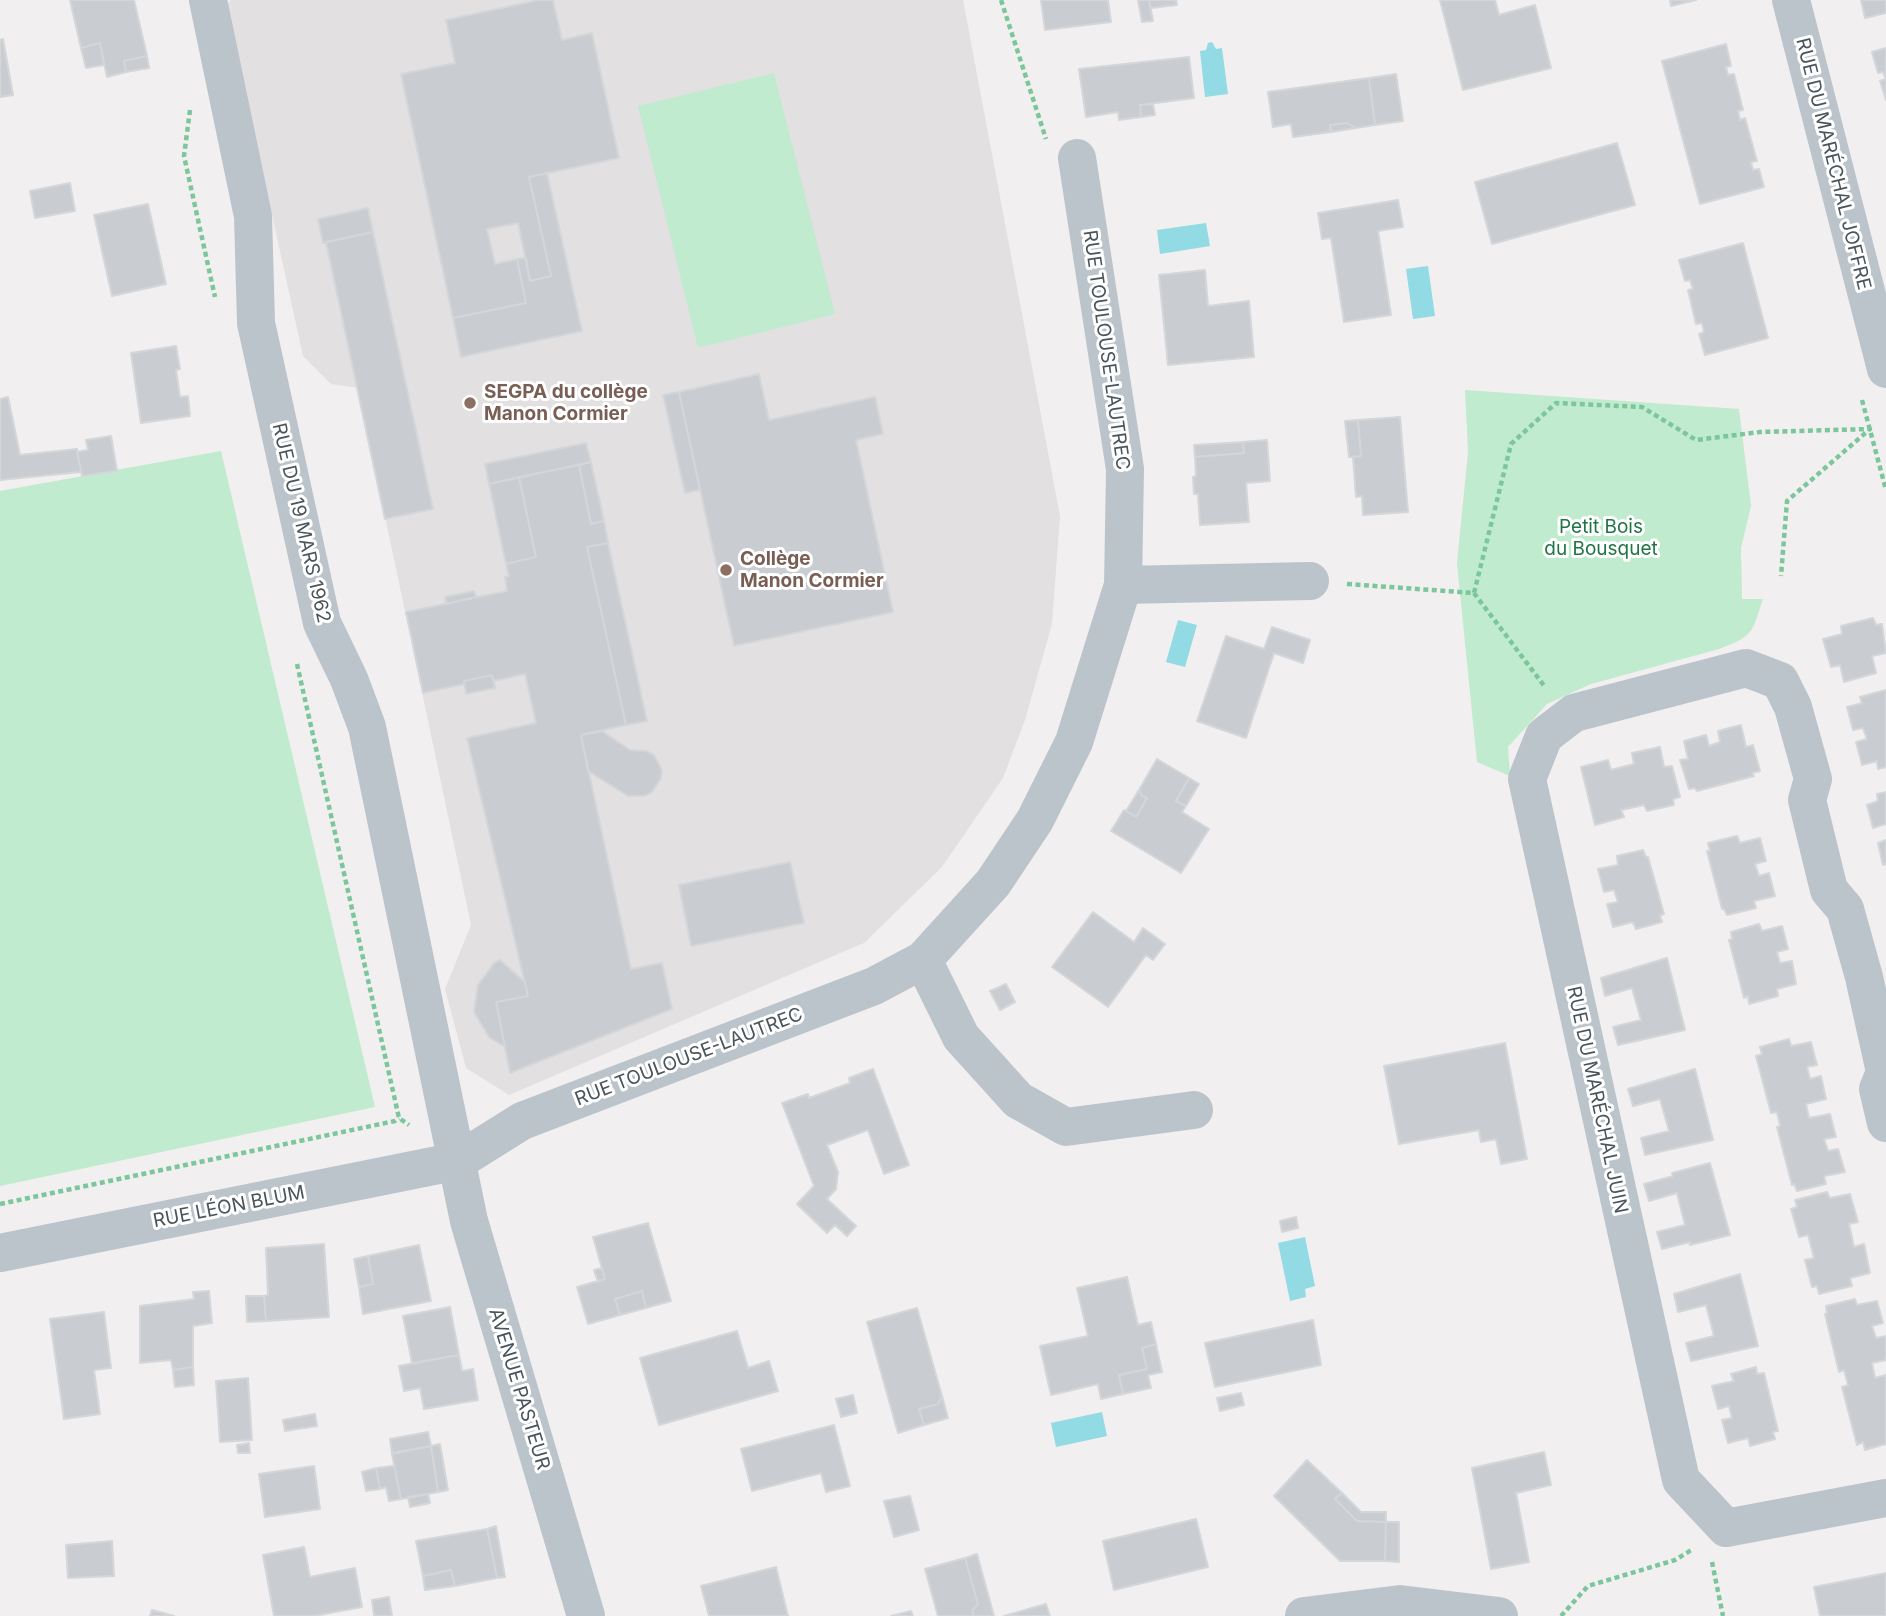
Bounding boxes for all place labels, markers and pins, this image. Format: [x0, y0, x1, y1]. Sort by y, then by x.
place label: SEGPA du collège Manon Cormier [484, 381, 648, 425]
marker: SEGPA du collège Manon Cormier [462, 395, 478, 411]
place label: Collège Manon Cormier [740, 548, 884, 592]
marker: Collège Manon Cormier [718, 562, 734, 578]

